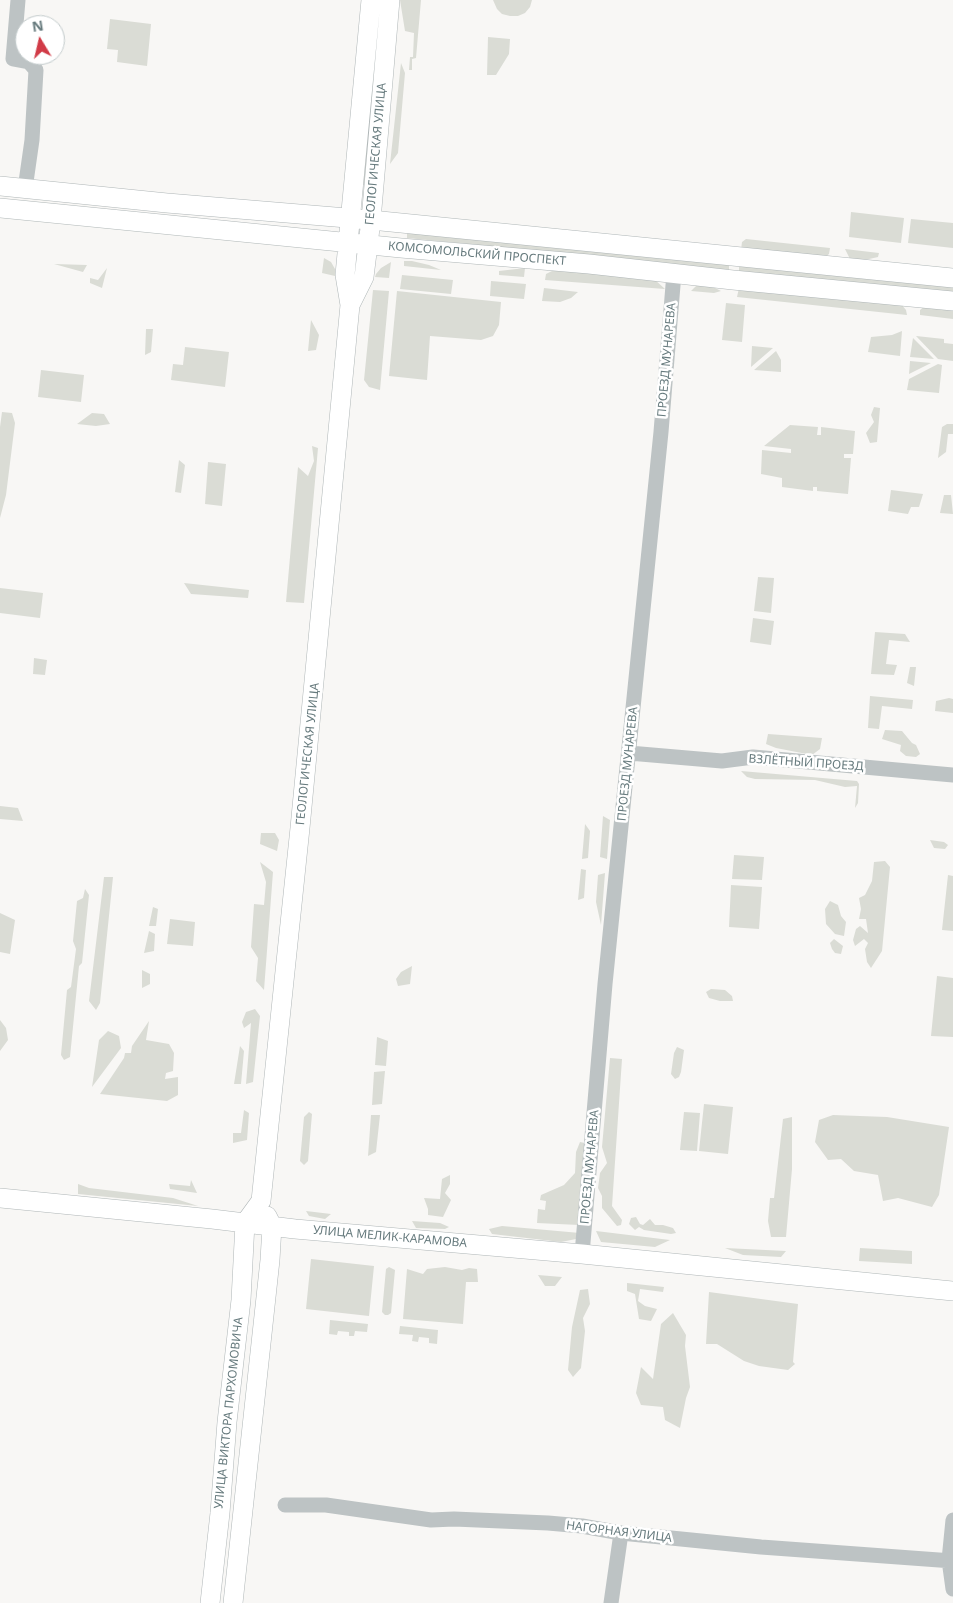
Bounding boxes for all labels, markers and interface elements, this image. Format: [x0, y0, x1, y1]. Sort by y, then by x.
north arrow [15, 15, 65, 65]
text: N [31, 15, 45, 36]
street label: ГЕОЛОГИЧЕСКАЯ УЛИЦА [363, 82, 389, 226]
street label: КОМСОМОЛЬСКИЙ ПРОСПЕКТ [388, 239, 566, 269]
street label: ПРОЕЗД МУНАРЕВА [655, 302, 679, 418]
street label: ГЕОЛОГИЧЕСКАЯ УЛИЦА [293, 682, 323, 826]
street label: ПРОЕЗД МУНАРЕВА [615, 706, 641, 822]
street label: ВЗЛЁТНЫЙ ПРОЕЗД [748, 752, 864, 774]
street label: ПРОЕЗД МУНАРЕВА [578, 1109, 602, 1225]
street label: УЛИЦА МЕЛИК-КАРАМОВА [312, 1223, 468, 1251]
street label: УЛИЦА ВИКТОРА ПАРХОМОВИЧА [212, 1316, 246, 1510]
street label: НАГОРНАЯ УЛИЦА [565, 1518, 673, 1546]

